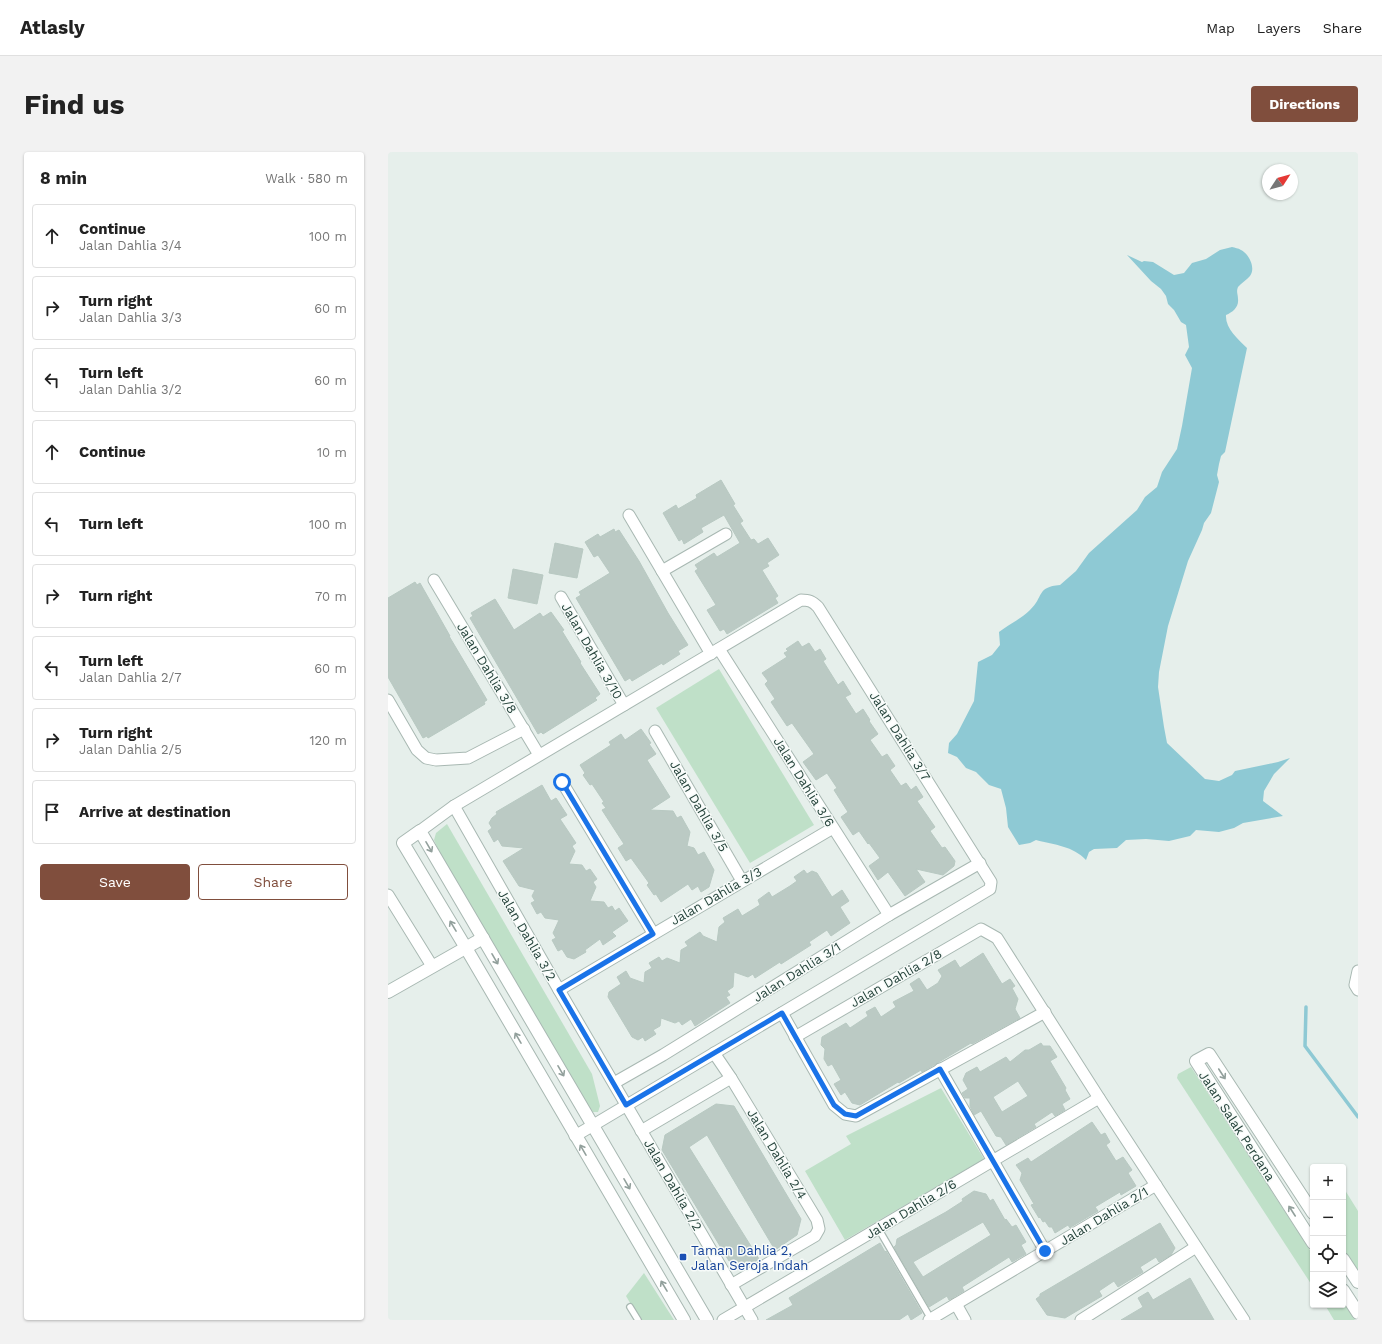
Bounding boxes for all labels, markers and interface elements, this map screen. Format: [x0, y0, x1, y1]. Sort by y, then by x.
text: Atlasly [20, 16, 85, 39]
text: Map [1206, 20, 1235, 36]
text: Layers [1257, 20, 1301, 36]
text: Share [1323, 20, 1362, 36]
button: Directions [1251, 86, 1358, 122]
text: Find us [24, 88, 124, 121]
north arrow [1262, 164, 1298, 200]
text: 8 min [40, 168, 87, 188]
text: Walk · 580 m [265, 171, 348, 186]
text: Continue [79, 220, 146, 238]
icon: ahead [41, 225, 63, 247]
text: 100 m [309, 229, 347, 244]
text: Jalan Dahlia 3/4 [79, 238, 182, 253]
text: Turn right [79, 292, 152, 310]
icon: right [41, 297, 63, 319]
text: 60 m [314, 301, 347, 316]
text: Jalan Dahlia 3/3 [79, 310, 182, 325]
text: Turn left [79, 364, 143, 382]
icon: left [41, 369, 63, 391]
text: 60 m [314, 373, 347, 388]
text: Jalan Dahlia 3/2 [79, 382, 182, 397]
icon: ahead [41, 441, 63, 463]
text: Continue [79, 443, 146, 461]
text: 10 m [317, 445, 347, 460]
icon: left [41, 513, 63, 535]
text: Turn left [79, 515, 143, 533]
text: 100 m [309, 517, 347, 532]
icon: right [41, 585, 63, 607]
text: Turn right [79, 587, 152, 605]
text: 70 m [315, 589, 347, 604]
street label: Jalan Dahlia 3/10 [558, 600, 626, 702]
street label: Jalan Dahlia 3/8 [454, 620, 520, 716]
text: Turn left [79, 652, 143, 670]
icon: left [41, 657, 63, 679]
text: 60 m [314, 661, 347, 676]
text: Jalan Dahlia 2/7 [79, 670, 182, 685]
street label: Jalan Dahlia 3/7 [866, 689, 934, 783]
text: Turn right [79, 724, 152, 742]
icon: right [41, 729, 63, 751]
text: 120 m [309, 733, 347, 748]
street label: Jalan Dahlia 3/6 [770, 734, 838, 830]
text: Jalan Dahlia 2/5 [79, 742, 182, 757]
street label: Jalan Dahlia 3/5 [667, 758, 731, 854]
route start [553, 773, 571, 791]
icon: arrive [41, 801, 63, 823]
text: Arrive at destination [79, 803, 231, 821]
one-way arrow [426, 841, 434, 853]
button: Save [40, 864, 190, 900]
button: Share [198, 864, 348, 900]
street label: Jalan Dahlia 3/3 [668, 864, 764, 928]
street label: Jalan Dahlia 3/2 [495, 887, 559, 983]
one-way arrow [448, 920, 456, 932]
street label: Jalan Dahlia 3/1 [750, 939, 844, 1005]
street label: Jalan Dahlia 2/8 [848, 946, 944, 1010]
one-way arrow [492, 953, 500, 965]
one-way arrow [514, 1032, 522, 1044]
one-way arrow [557, 1065, 565, 1076]
street label: Jalan Salak Perdana [1196, 1068, 1279, 1184]
one-way arrow [1218, 1068, 1226, 1079]
street label: Jalan Dahlia 2/4 [744, 1106, 810, 1202]
street label: Jalan Dahlia 2/2 [641, 1137, 705, 1233]
one-way arrow [579, 1144, 587, 1156]
map controls [1310, 1164, 1346, 1308]
button: + [1310, 1164, 1346, 1200]
street label: Jalan Dahlia 2/6 [863, 1176, 959, 1242]
one-way arrow [623, 1178, 631, 1190]
street label: Jalan Dahlia 2/1 [1057, 1184, 1151, 1248]
button: − [1310, 1200, 1346, 1236]
one-way arrow [1288, 1205, 1296, 1216]
button: locate [1310, 1236, 1346, 1272]
route end [1036, 1242, 1054, 1260]
place label: Taman Dahlia 2, Jalan Seroja Indah [691, 1243, 808, 1273]
marker: Taman Dahlia 2, Jalan Seroja Indah [678, 1252, 688, 1262]
button: layers [1310, 1272, 1346, 1308]
one-way arrow [659, 1280, 667, 1292]

